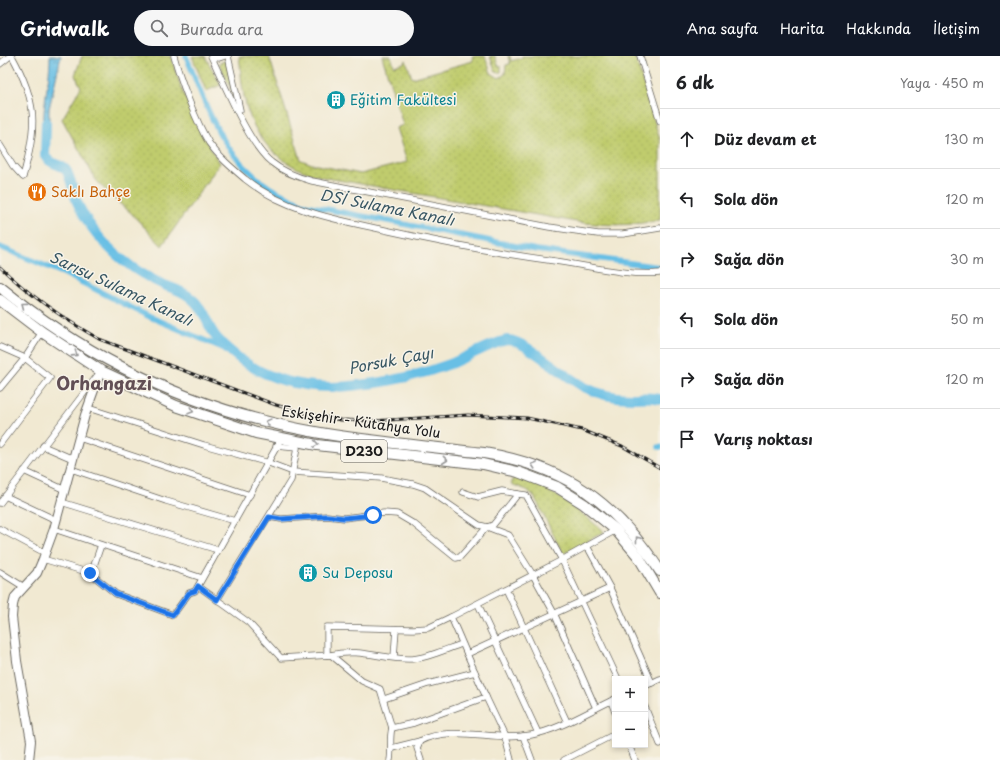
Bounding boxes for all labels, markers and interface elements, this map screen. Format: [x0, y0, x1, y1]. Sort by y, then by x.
search box [134, 10, 414, 46]
text: Gridwalk [20, 14, 110, 42]
icon: search [148, 17, 170, 39]
text: Burada ara [180, 17, 263, 40]
text: Ana sayfa [687, 18, 758, 39]
text: Harita [780, 18, 824, 39]
text: Hakkında [846, 18, 911, 39]
text: İletişim [933, 18, 980, 39]
text: 6 dk [676, 69, 714, 95]
text: Yaya · 450 m [900, 73, 984, 92]
building icon: Eğitim Fakültesi [325, 89, 347, 111]
place label: Eğitim Fakültesi [350, 89, 457, 110]
text: Düz devam et [714, 127, 817, 150]
icon: ahead [676, 128, 698, 150]
text: 130 m [945, 129, 984, 148]
restaurant icon: Saklı Bahçe [26, 181, 48, 203]
place label: Saklı Bahçe [51, 181, 130, 202]
water label: DSİ Sulama Kanalı [318, 182, 457, 231]
text: Sola dön [714, 187, 778, 210]
icon: left [676, 188, 698, 210]
text: 120 m [945, 189, 984, 208]
water label: Sarısu Sulama Kanalı [46, 244, 198, 331]
text: Sağa dön [714, 247, 784, 270]
icon: right [676, 248, 698, 270]
text: 30 m [950, 249, 984, 268]
one-way arrow [21, 302, 28, 310]
text: Sola dön [714, 307, 778, 330]
icon: left [676, 308, 698, 330]
text: 50 m [950, 309, 984, 328]
water label: Porsuk Çayı [346, 340, 436, 379]
one-way arrow [71, 349, 78, 357]
text: Sağa dön [714, 367, 784, 390]
icon: right [676, 368, 698, 390]
district label: Orhangazi [56, 369, 152, 396]
text: 120 m [945, 369, 984, 388]
street label: Eskişehir - Kütahya Yolu [280, 400, 442, 443]
one-way arrow [187, 406, 194, 414]
one-way arrow [264, 418, 271, 426]
text: Varış noktası [714, 427, 813, 450]
icon: arrive [676, 428, 698, 450]
one-way arrow [313, 439, 319, 448]
road number: D230 [341, 440, 387, 462]
one-way arrow [442, 455, 448, 464]
one-way arrow [530, 461, 537, 470]
route start [364, 506, 382, 524]
one-way arrow [636, 537, 643, 544]
building icon: Su Deposu [297, 562, 319, 584]
place label: Su Deposu [322, 562, 393, 583]
route end [81, 564, 99, 582]
map controls [612, 676, 648, 748]
button: + [612, 676, 648, 712]
button: − [612, 712, 648, 748]

